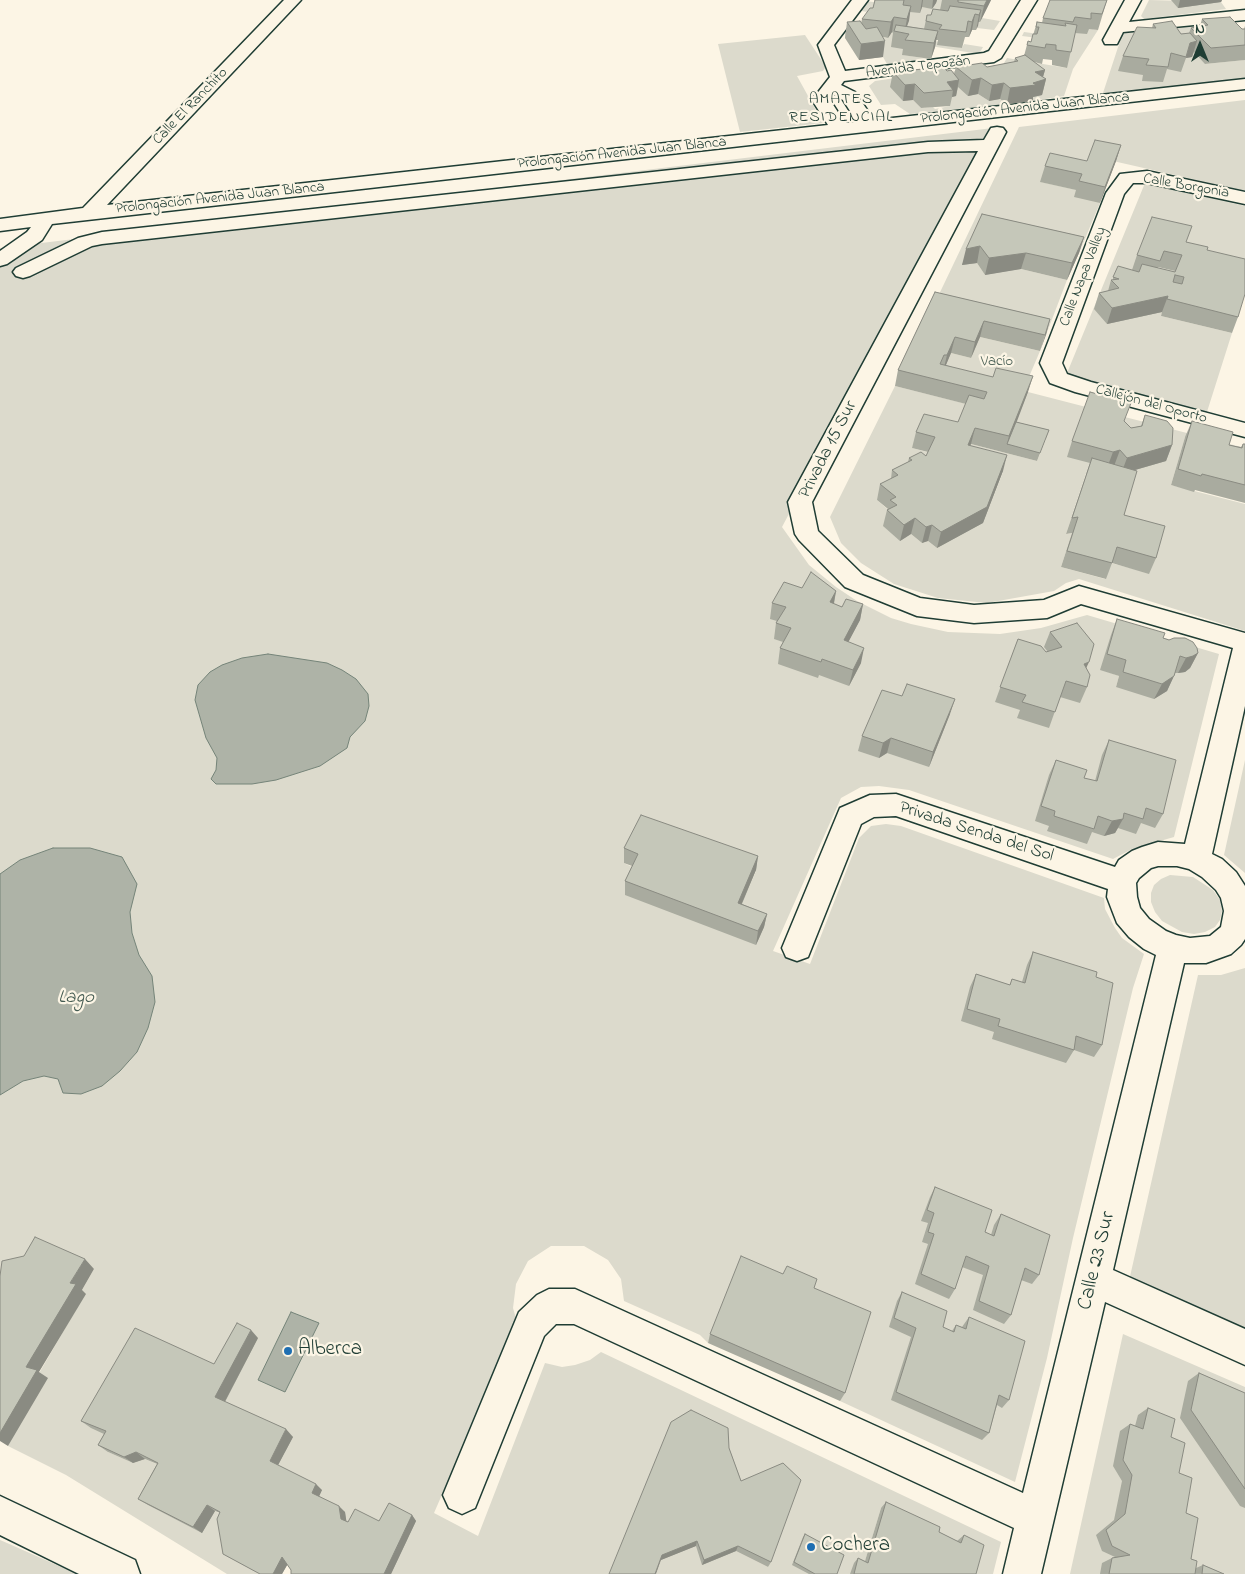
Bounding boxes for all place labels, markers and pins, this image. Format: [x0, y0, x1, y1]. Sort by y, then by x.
place label: Alberca [298, 1338, 362, 1364]
marker: Alberca [282, 1345, 294, 1357]
place label: Cochera [821, 1534, 890, 1560]
marker: Cochera [805, 1541, 817, 1553]

